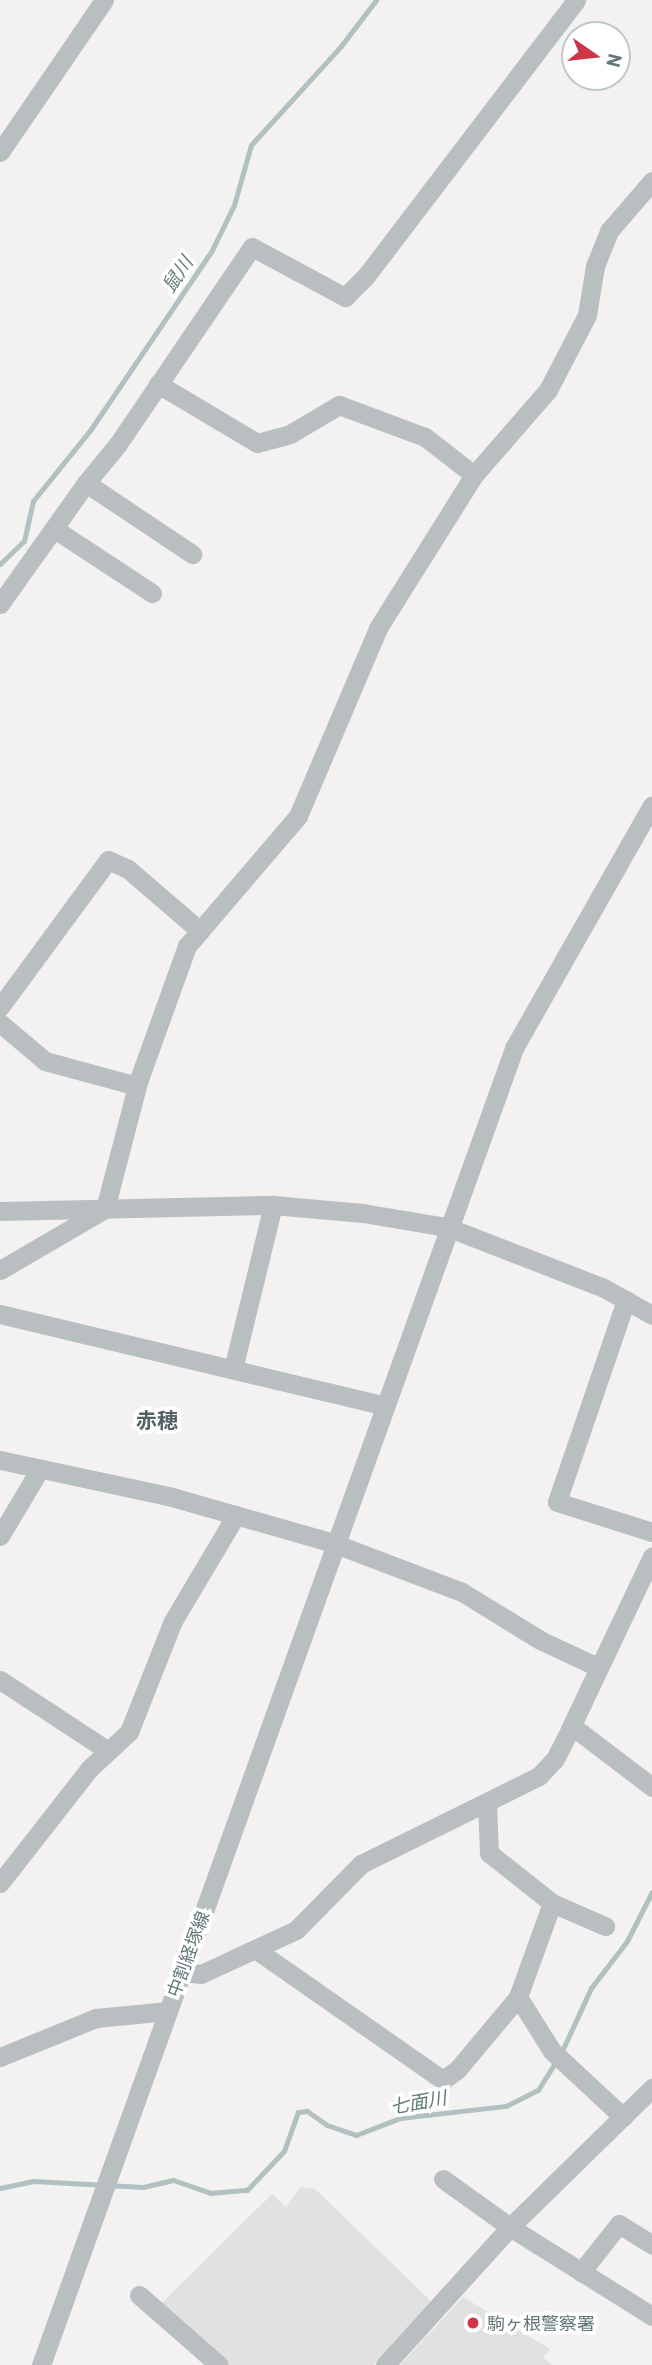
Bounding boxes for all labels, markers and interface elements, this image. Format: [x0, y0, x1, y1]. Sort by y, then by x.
north arrow [561, 21, 631, 91]
text: N [602, 52, 628, 70]
water label: 鼠川 [157, 252, 197, 296]
district label: 赤穂 [136, 1407, 178, 1433]
street label: 中割経塚線 [162, 1908, 214, 2000]
water label: 七面川 [388, 2086, 448, 2118]
place label: 駒ヶ根警察署 [487, 2312, 595, 2334]
marker: 駒ヶ根警察署 [465, 2315, 481, 2331]

